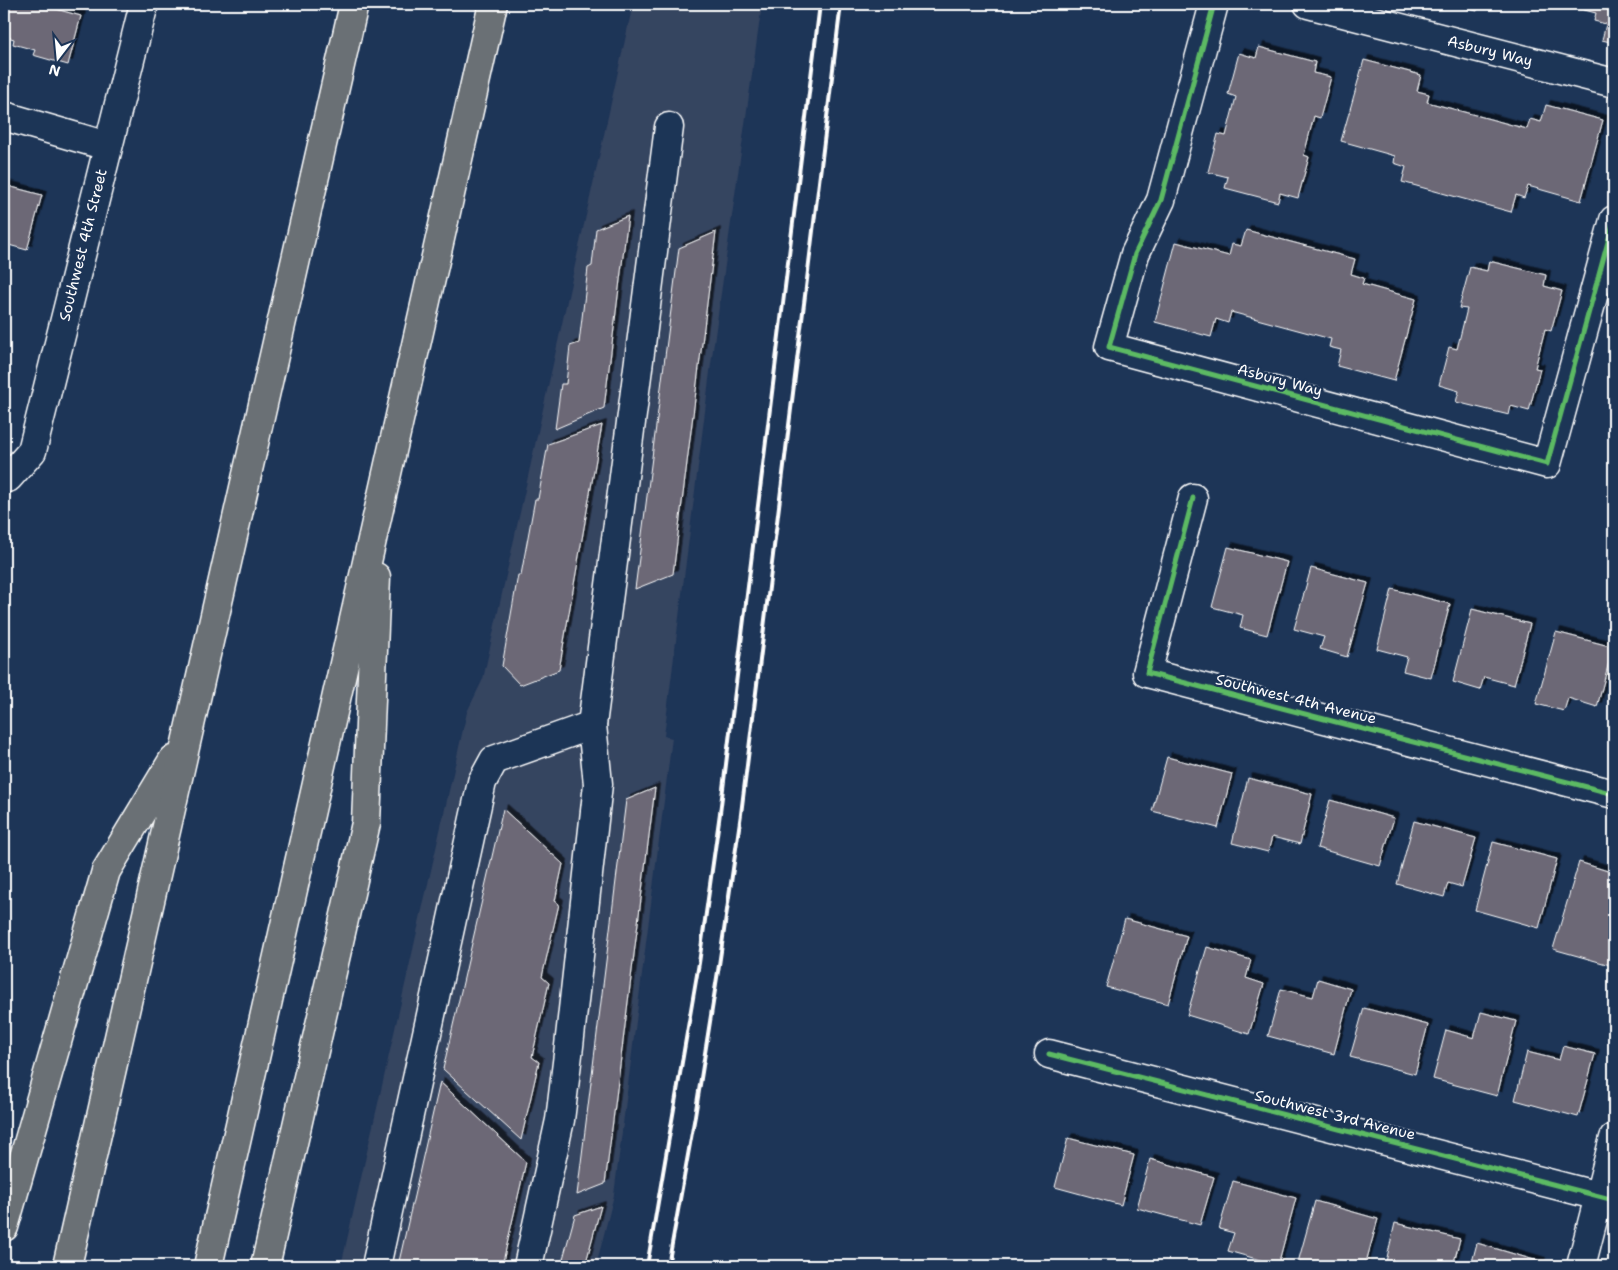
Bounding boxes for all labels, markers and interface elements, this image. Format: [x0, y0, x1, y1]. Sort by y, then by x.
street label: Asbury Way [1445, 31, 1535, 71]
north arrow [32, 32, 82, 82]
text: N [47, 60, 62, 81]
street label: Southwest 4th Street [54, 167, 112, 323]
street label: Asbury Way [1235, 359, 1325, 401]
street label: Southwest 4th Avenue [1213, 669, 1379, 729]
street label: Southwest 3rd Avenue [1252, 1085, 1418, 1145]

